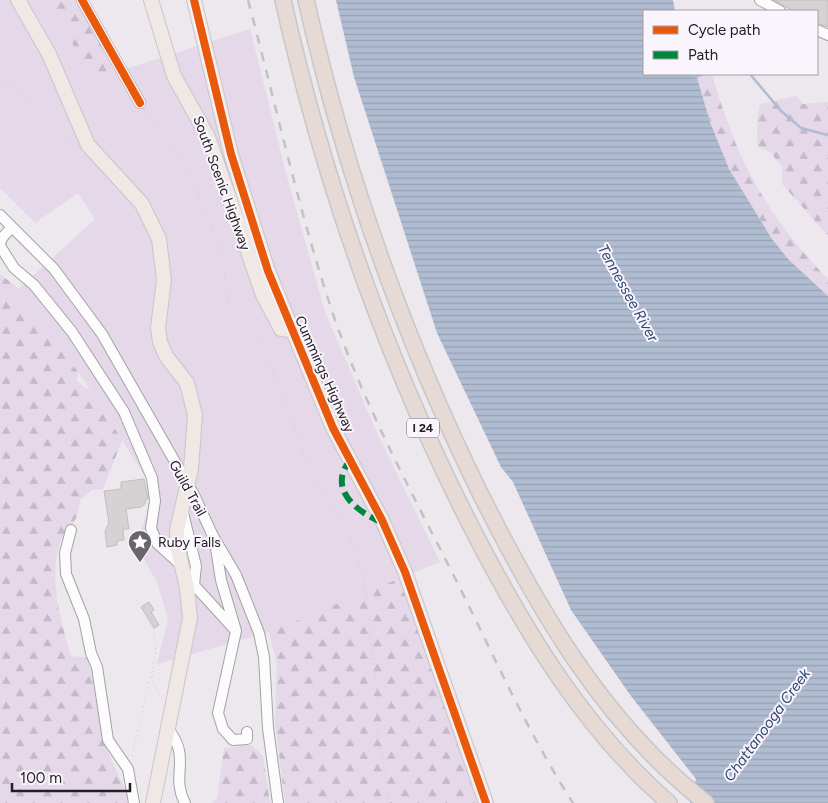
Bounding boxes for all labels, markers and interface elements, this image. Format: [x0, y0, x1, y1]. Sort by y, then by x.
legend [643, 10, 818, 75]
text: Cycle path [688, 21, 760, 39]
text: Path [688, 46, 718, 64]
street label: South Scenic Highway [189, 114, 254, 253]
water label: Tennessee River [594, 241, 663, 346]
street label: Cummings Highway [291, 313, 358, 436]
road number: I 24 [407, 418, 439, 438]
street label: Guild Trail [165, 457, 210, 519]
place icon: Ruby Falls [127, 529, 153, 563]
place label: Ruby Falls [158, 534, 221, 551]
water label: Chattanooga Creek [720, 664, 814, 785]
scale bar [12, 760, 130, 792]
text: 100 m [20, 769, 62, 787]

